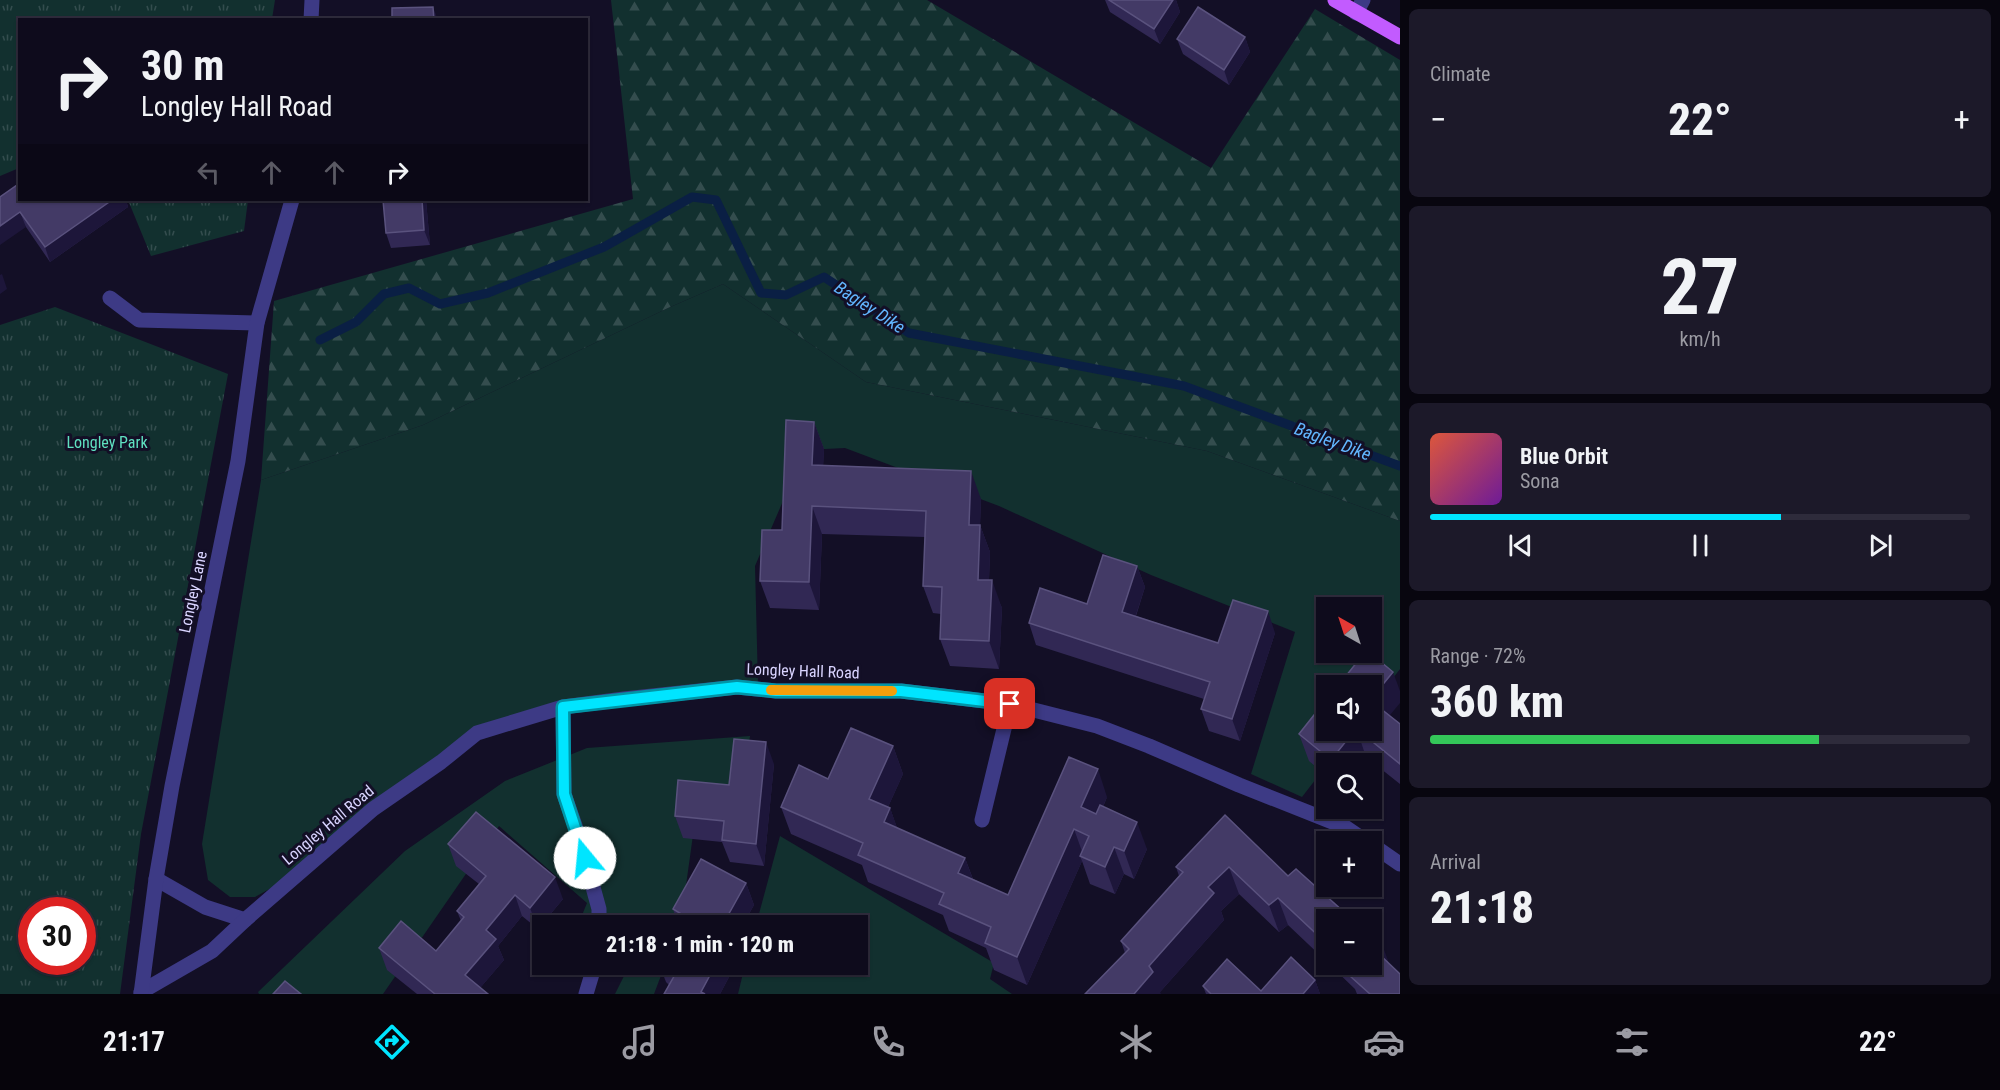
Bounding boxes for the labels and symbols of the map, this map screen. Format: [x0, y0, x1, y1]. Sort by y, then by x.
water label: Bagley Dike [831, 276, 909, 338]
water label: Bagley Dike [1292, 417, 1374, 465]
park label: Longley Park [66, 433, 148, 452]
street label: Longley Lane [175, 549, 211, 635]
north arrow [1316, 597, 1382, 663]
street label: Longley Hall Road [746, 660, 860, 682]
pin [984, 678, 1035, 729]
street label: Longley Hall Road [278, 781, 378, 869]
position arrow [553, 826, 617, 890]
speed limit sign: 30 [18, 897, 96, 975]

